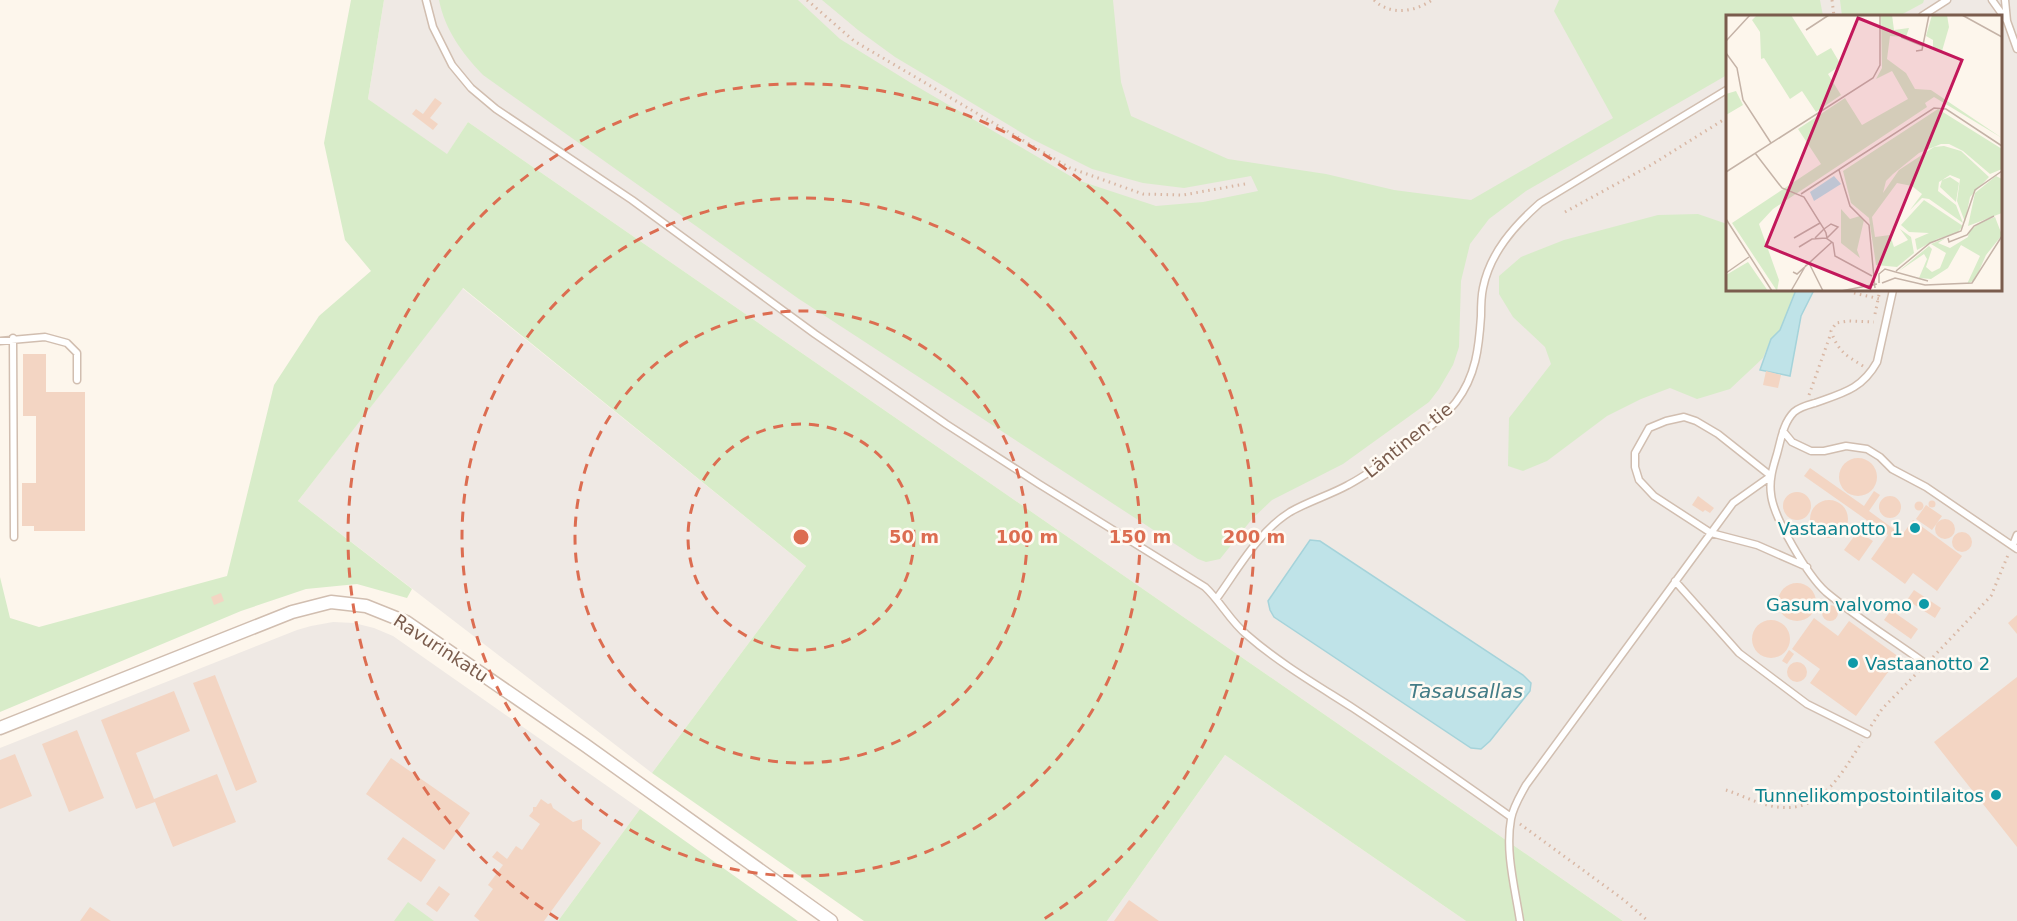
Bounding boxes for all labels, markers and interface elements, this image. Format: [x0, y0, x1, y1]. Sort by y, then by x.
inset map [1726, 15, 2002, 291]
street label: Läntinen tie [1360, 398, 1456, 482]
place label: Vastaanotto 1 [1778, 518, 1903, 539]
marker: Vastaanotto 1 [1908, 521, 1922, 535]
text: 50 m [889, 526, 939, 547]
text: 100 m [996, 526, 1058, 547]
text: 150 m [1109, 526, 1171, 547]
text: 200 m [1223, 526, 1285, 547]
centre of rings [791, 527, 811, 547]
place label: Gasum valvomo [1766, 594, 1912, 615]
marker: Gasum valvomo [1917, 597, 1931, 611]
street label: Ravurinkatu [390, 610, 492, 686]
place label: Vastaanotto 2 [1865, 653, 1990, 674]
marker: Vastaanotto 2 [1846, 656, 1860, 670]
water label: Tasausallas [1409, 679, 1523, 703]
place label: Tunnelikompostointilaitos [1754, 785, 1984, 806]
marker: Tunnelikompostointilaitos [1989, 788, 2003, 802]

